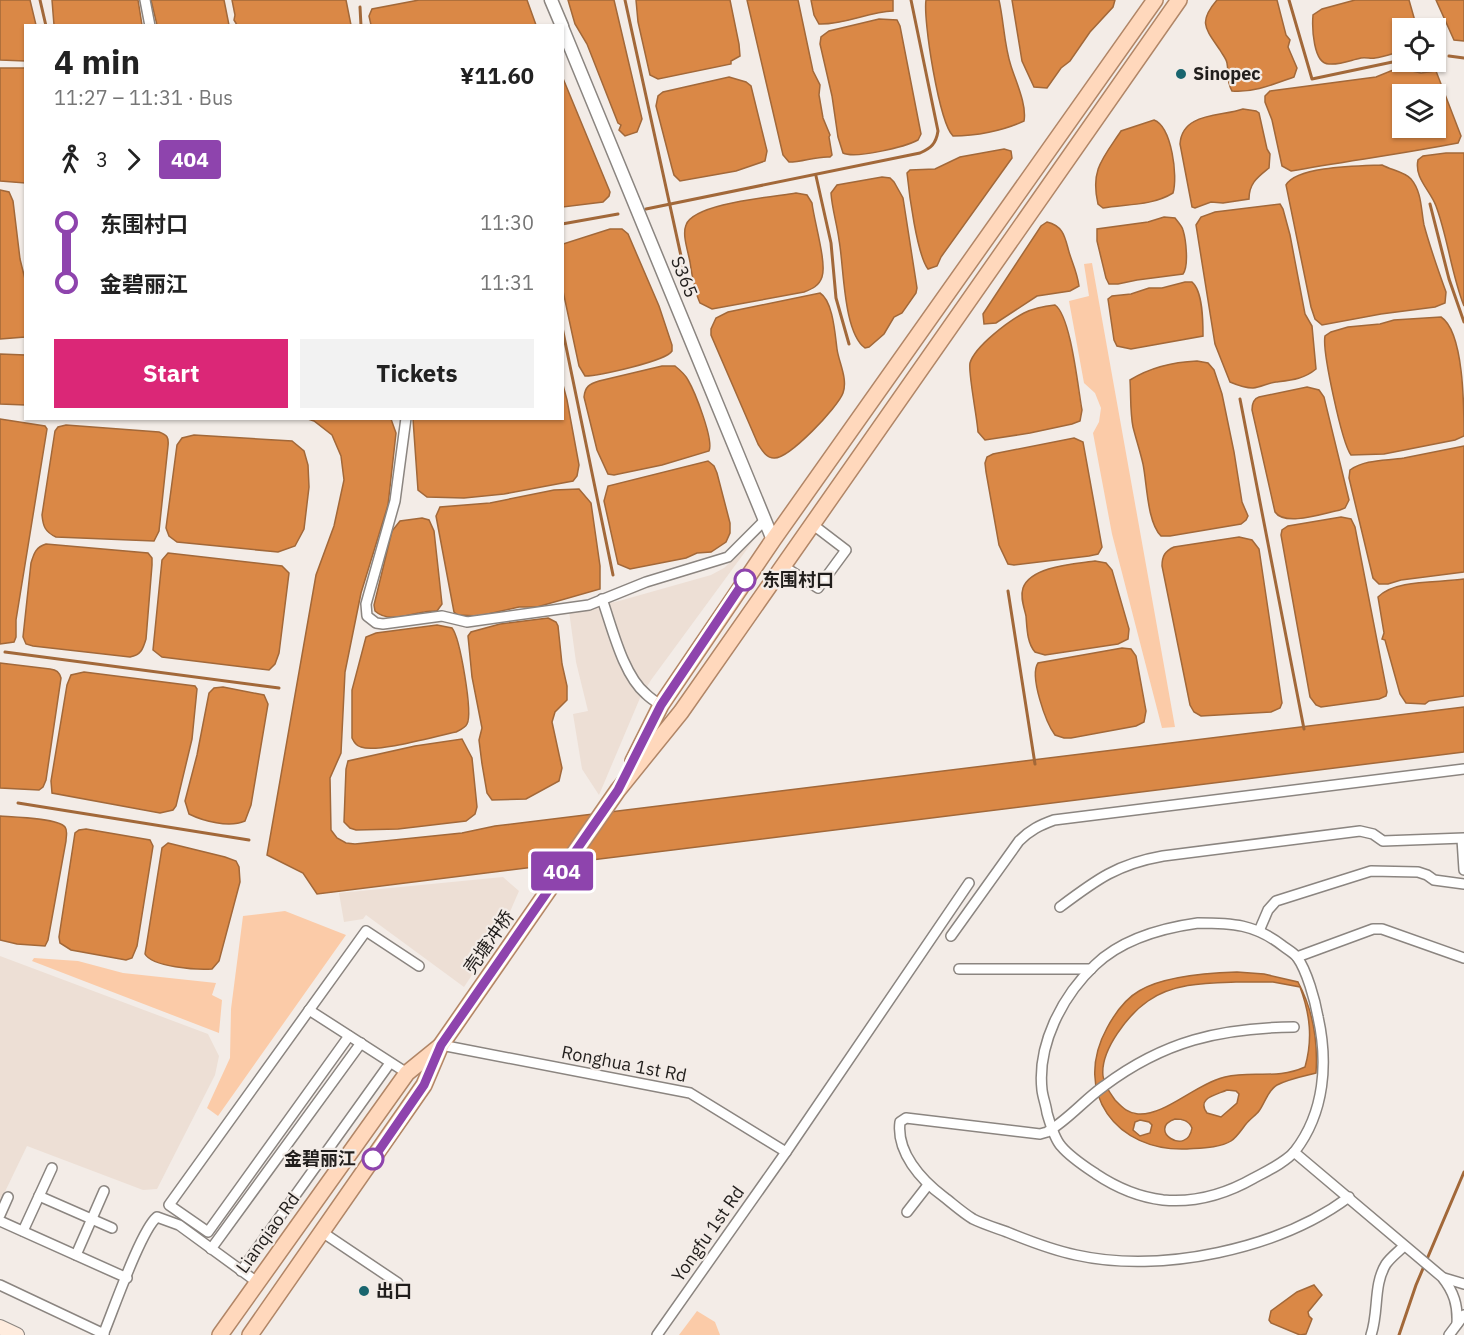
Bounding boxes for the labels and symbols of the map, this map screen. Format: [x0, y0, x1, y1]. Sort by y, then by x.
place label: Sinopec [1193, 62, 1261, 85]
marker: Sinopec [1174, 67, 1188, 81]
street label: S365 [666, 253, 703, 301]
place label: 东围村口 [762, 568, 834, 591]
marker: 东围村口 [734, 569, 756, 591]
line badge: 404 [528, 852, 596, 890]
street label: 壳塘冲桥 [459, 906, 519, 978]
street label: Ronghua 1st Rd [560, 1040, 689, 1087]
place label: 金碧丽江 [284, 1147, 356, 1170]
marker: 金碧丽江 [362, 1148, 384, 1170]
street label: Yongfu 1st Rd [666, 1181, 749, 1286]
street label: Lianqiao Rd [231, 1188, 305, 1277]
place label: 出口 [376, 1279, 412, 1302]
marker: 出口 [357, 1284, 371, 1298]

